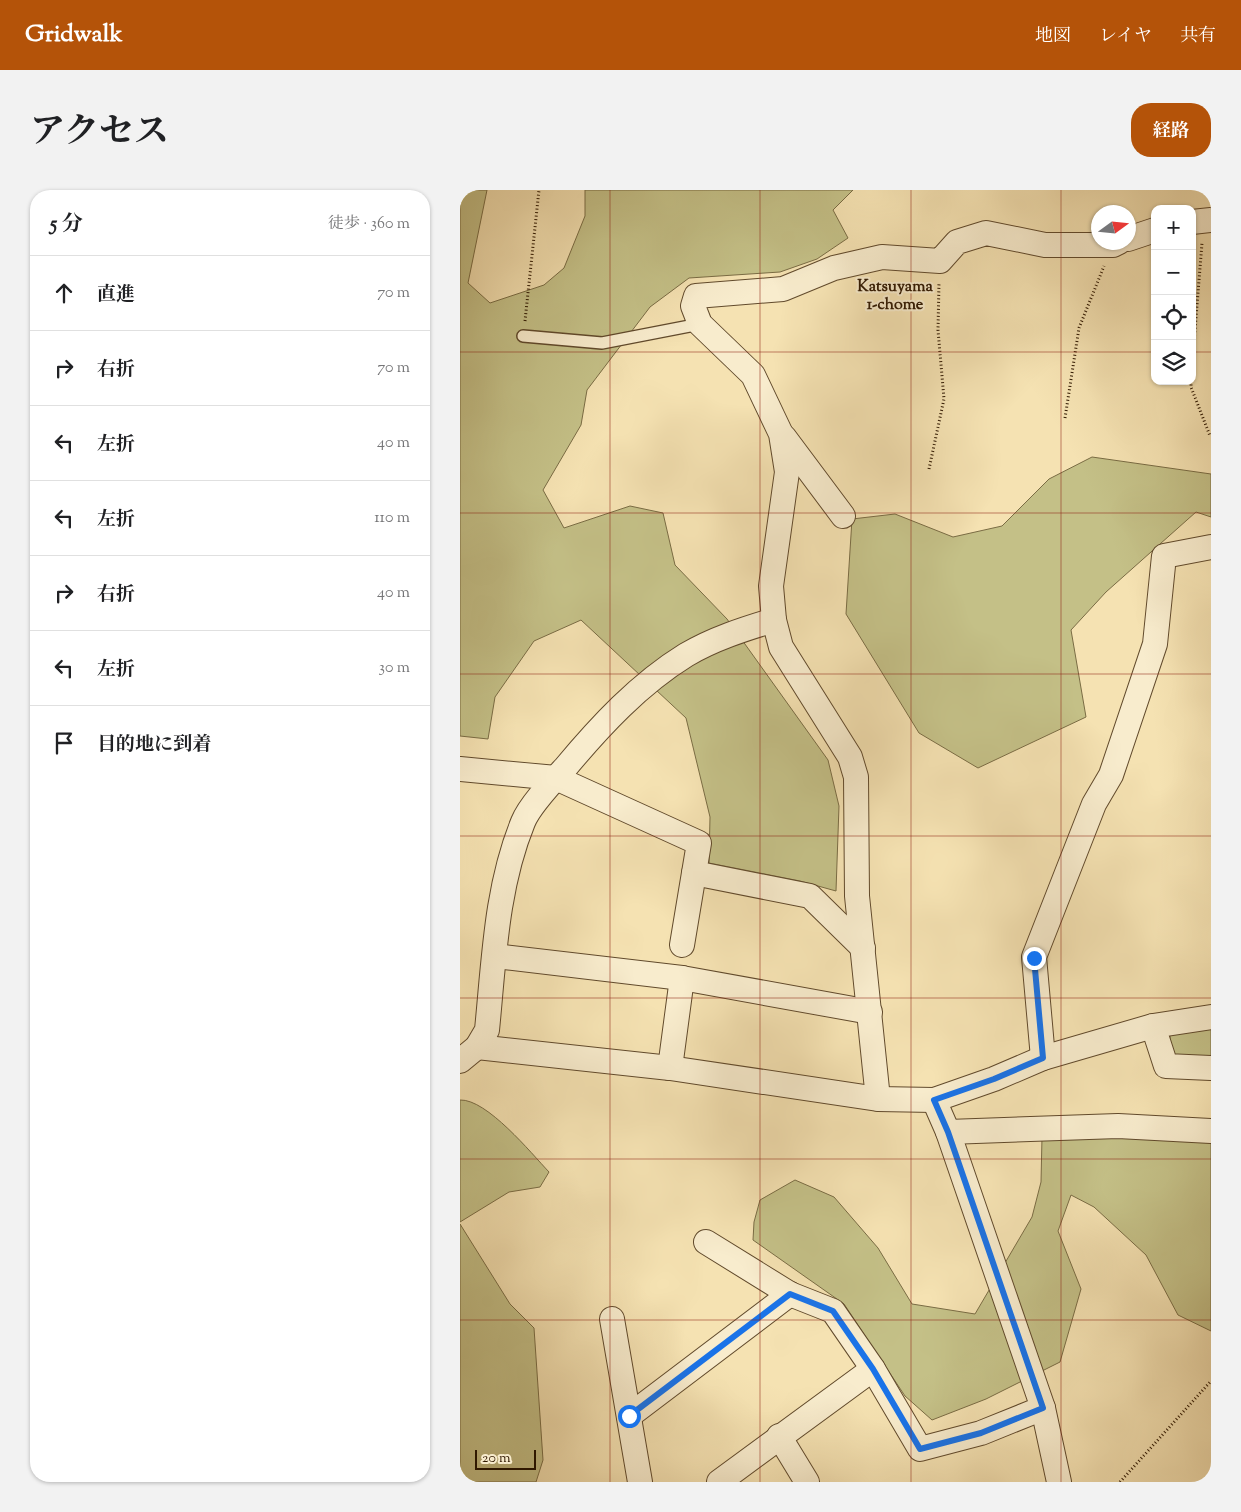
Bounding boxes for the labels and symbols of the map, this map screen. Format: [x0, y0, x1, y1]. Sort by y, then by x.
north arrow [1091, 205, 1136, 250]
district label: Katsuyama 1-chome [857, 276, 933, 317]
route end [1023, 947, 1046, 970]
route start [618, 1405, 641, 1428]
scale bar [475, 1447, 536, 1470]

